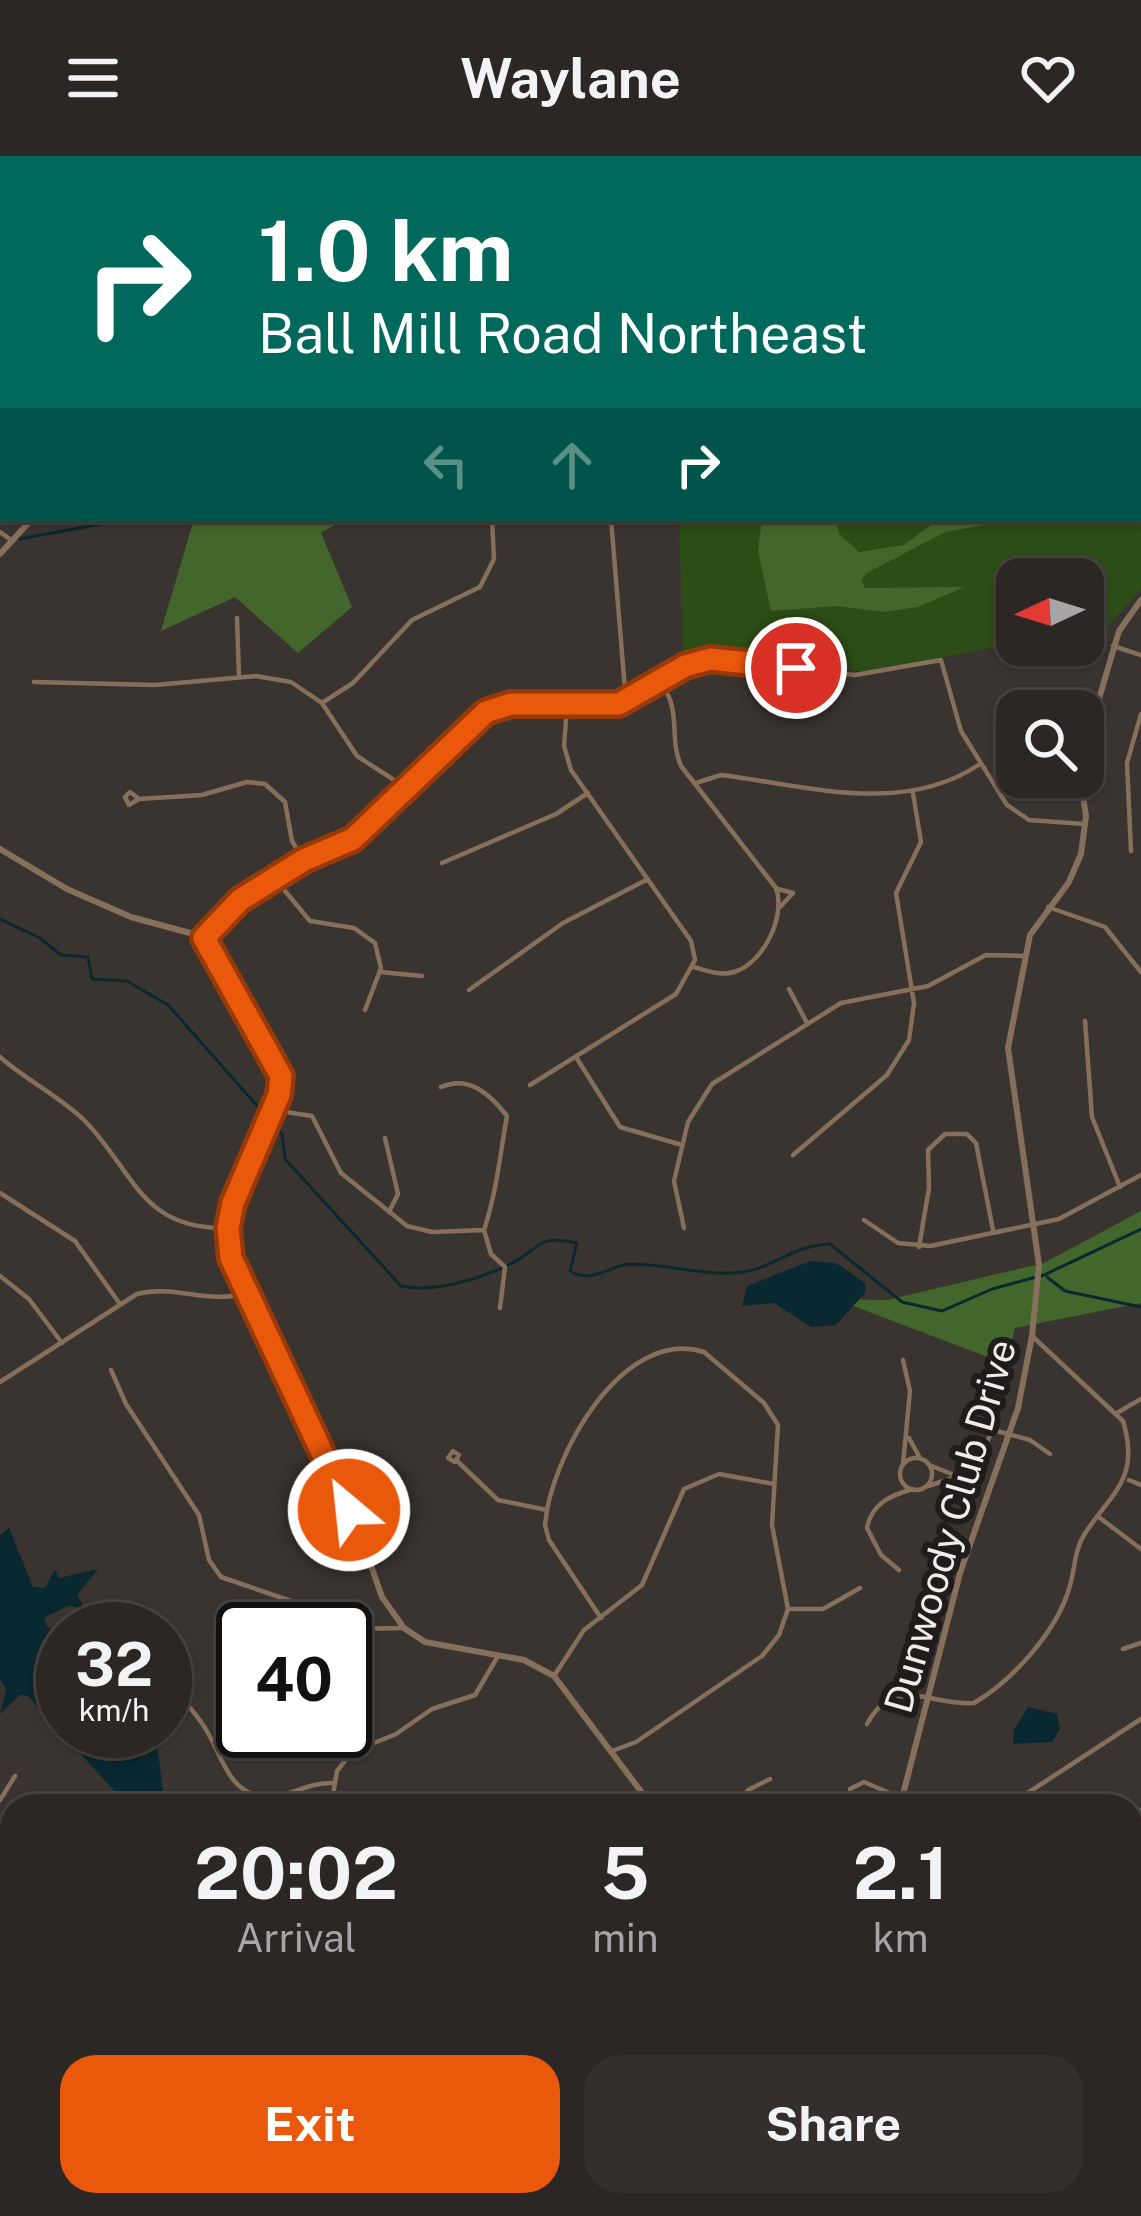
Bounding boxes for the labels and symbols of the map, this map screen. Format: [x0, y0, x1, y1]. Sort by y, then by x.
north arrow [996, 558, 1104, 666]
pin [745, 617, 847, 719]
street label: Dunwoody Club Drive [875, 1334, 1025, 1718]
position arrow [286, 1447, 412, 1573]
speed limit sign: 40 [216, 1602, 372, 1758]

